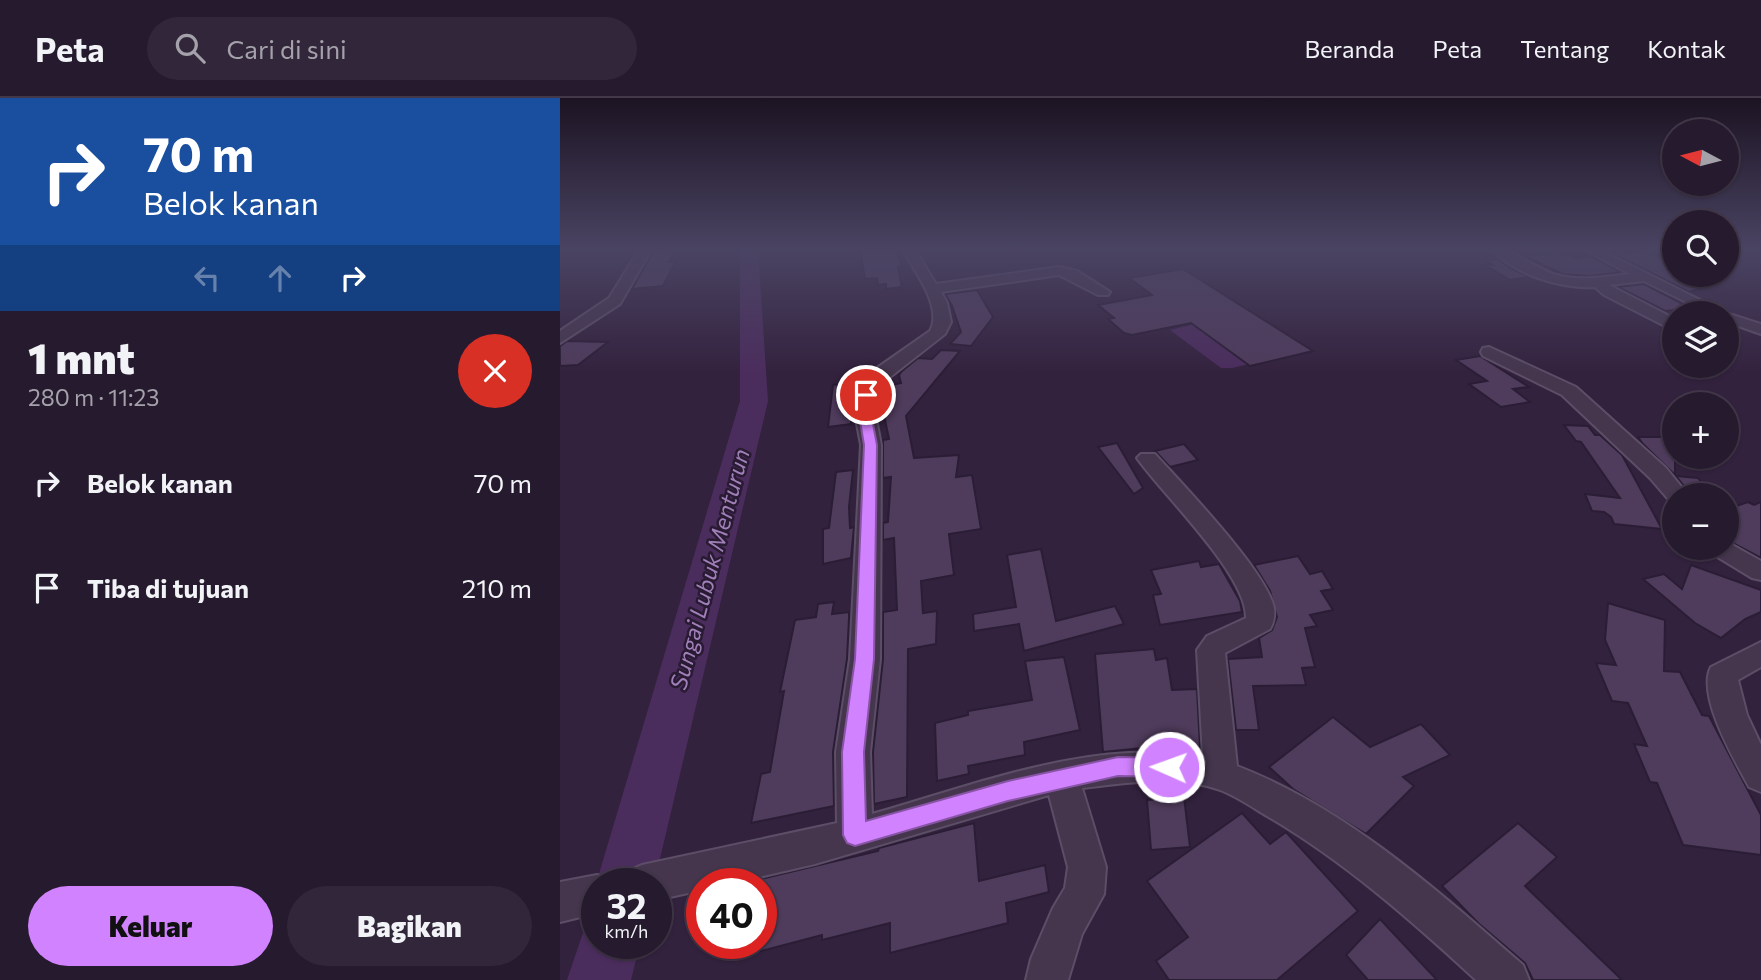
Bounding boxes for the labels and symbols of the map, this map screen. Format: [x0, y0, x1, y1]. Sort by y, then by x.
north arrow [1662, 119, 1740, 196]
pin [836, 365, 896, 425]
water label: Sungai Lubuk Menturun [663, 445, 755, 693]
position arrow [1132, 730, 1206, 804]
speed limit sign: 40 [686, 868, 777, 959]

